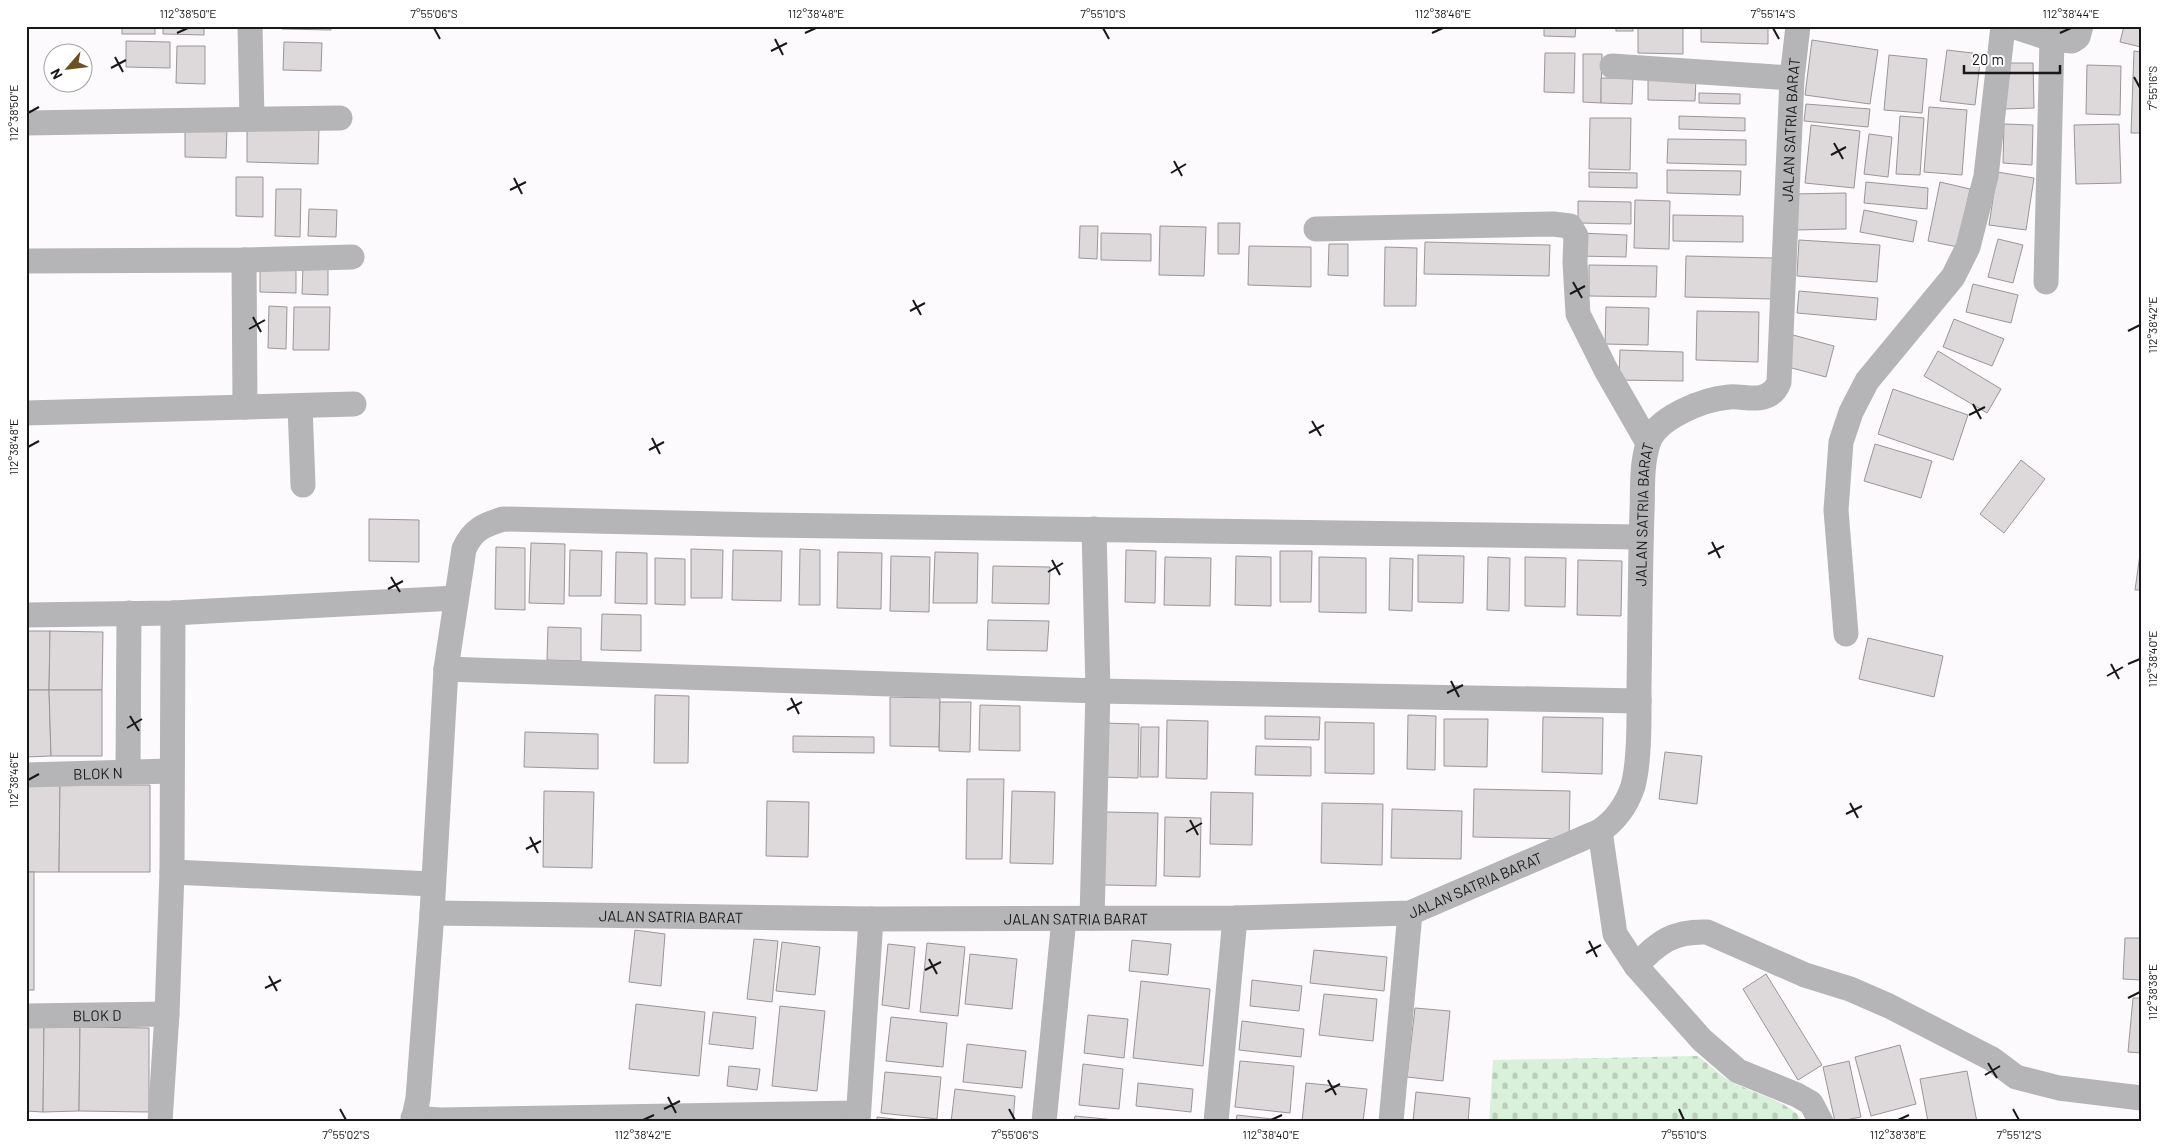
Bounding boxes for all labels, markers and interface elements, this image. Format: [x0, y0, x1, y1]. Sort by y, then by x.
text: 112°38'50"E [160, 6, 216, 20]
text: 7°55'06"S [410, 6, 458, 20]
text: 112°38'48"E [788, 6, 844, 20]
text: 7°55'10"S [1080, 6, 1126, 20]
text: 112°38'46"E [1415, 6, 1471, 20]
text: 7°55'14"S [1751, 6, 1795, 20]
text: 112°38'44"E [2043, 6, 2099, 20]
north arrow [42, 42, 92, 92]
scale bar [1964, 42, 2061, 74]
text: 20 m [1972, 50, 2004, 68]
street label: JALAN SATRIA BARAT [1778, 57, 1803, 202]
text: N [46, 66, 66, 82]
text: 7°55'16"S [2145, 66, 2159, 110]
text: 112°38'50"E [6, 85, 20, 141]
text: 112°38'42"E [2145, 297, 2159, 353]
text: 112°38'48"E [6, 419, 20, 475]
street label: JALAN SATRIA BARAT [1631, 440, 1657, 587]
text: 112°38'40"E [2145, 630, 2159, 688]
text: 112°38'46"E [6, 752, 20, 808]
street label: BLOK N [73, 763, 123, 783]
street label: JALAN SATRIA BARAT [1405, 848, 1545, 922]
street label: JALAN SATRIA BARAT [599, 906, 743, 926]
street label: JALAN SATRIA BARAT [1004, 909, 1148, 928]
text: 112°38'38"E [2145, 964, 2159, 1020]
street label: BLOK D [73, 1006, 121, 1024]
text: 7°55'02"S [322, 1127, 370, 1141]
text: 112°38'42"E [615, 1127, 671, 1141]
text: 7°55'06"S [991, 1127, 1039, 1141]
text: 112°38'40"E [1242, 1127, 1300, 1141]
text: 7°55'10"S [1661, 1127, 1707, 1141]
text: 112°38'38"E [1870, 1127, 1926, 1141]
text: 7°55'12"S [1997, 1127, 2041, 1141]

